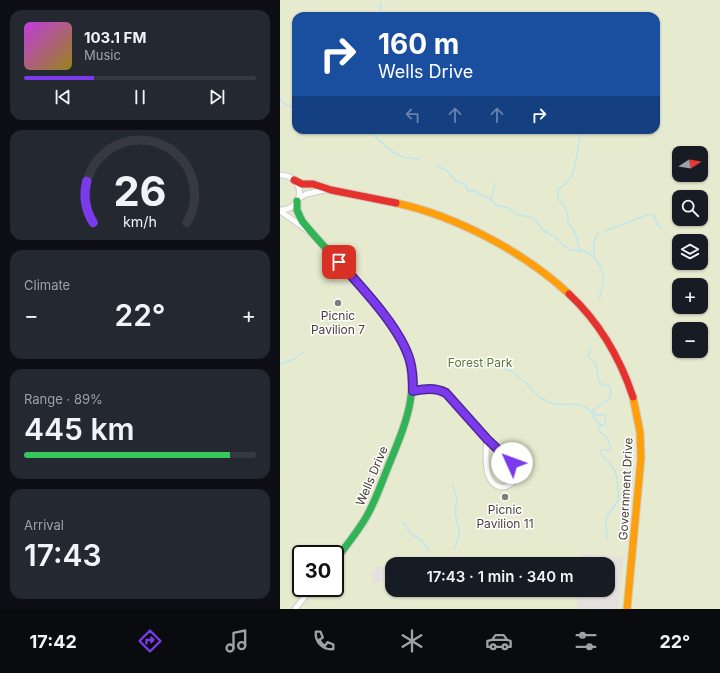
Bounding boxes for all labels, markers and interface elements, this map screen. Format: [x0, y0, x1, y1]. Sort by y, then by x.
text: 160 m [378, 27, 459, 61]
text: 103.1 FM [84, 28, 146, 47]
icon: right [312, 28, 364, 80]
text: Music [84, 47, 121, 63]
text: Wells Drive [378, 61, 473, 82]
icon: previous [52, 86, 74, 108]
icon: pause [129, 86, 151, 108]
icon: next [206, 86, 228, 108]
icon: left [402, 104, 424, 126]
icon: ahead [444, 104, 466, 126]
icon: ahead [486, 104, 508, 126]
icon: right [528, 104, 550, 126]
north arrow [672, 146, 708, 182]
map controls [672, 146, 708, 358]
text: 26 [113, 165, 167, 215]
button: search [672, 190, 708, 226]
text: km/h [123, 212, 157, 229]
button: layers [672, 234, 708, 270]
pin [322, 245, 356, 279]
icon: arrive [328, 251, 350, 273]
text: Climate [24, 277, 70, 293]
button: + [672, 278, 708, 314]
text: 22° [114, 297, 166, 333]
marker: Picnic Pavilion 7 [333, 298, 343, 308]
text: − [24, 302, 39, 328]
text: + [241, 302, 256, 328]
place label: Picnic Pavilion 7 [311, 308, 365, 337]
button: − [672, 322, 708, 358]
park label: Forest Park [448, 355, 513, 370]
text: Range · 89% [24, 391, 103, 407]
text: 445 km [24, 411, 134, 447]
street label: Government Drive [615, 437, 636, 541]
position arrow [491, 442, 533, 484]
street label: Wells Drive [352, 444, 391, 508]
marker: Picnic Pavilion 11 [500, 492, 510, 502]
place label: Picnic Pavilion 11 [476, 502, 534, 531]
text: Arrival [24, 517, 64, 533]
text: 17:43 [24, 537, 102, 573]
speed limit sign: 30 [292, 545, 344, 597]
text: 17:43 · 1 min · 340 m [427, 567, 573, 586]
icon: directions [136, 627, 164, 655]
icon: music [223, 627, 251, 655]
icon: phone [310, 627, 338, 655]
icon: climate [398, 627, 426, 655]
icon: car [485, 627, 513, 655]
icon: filters [572, 627, 600, 655]
text: 17:42 [30, 631, 77, 652]
text: 22° [659, 631, 690, 652]

